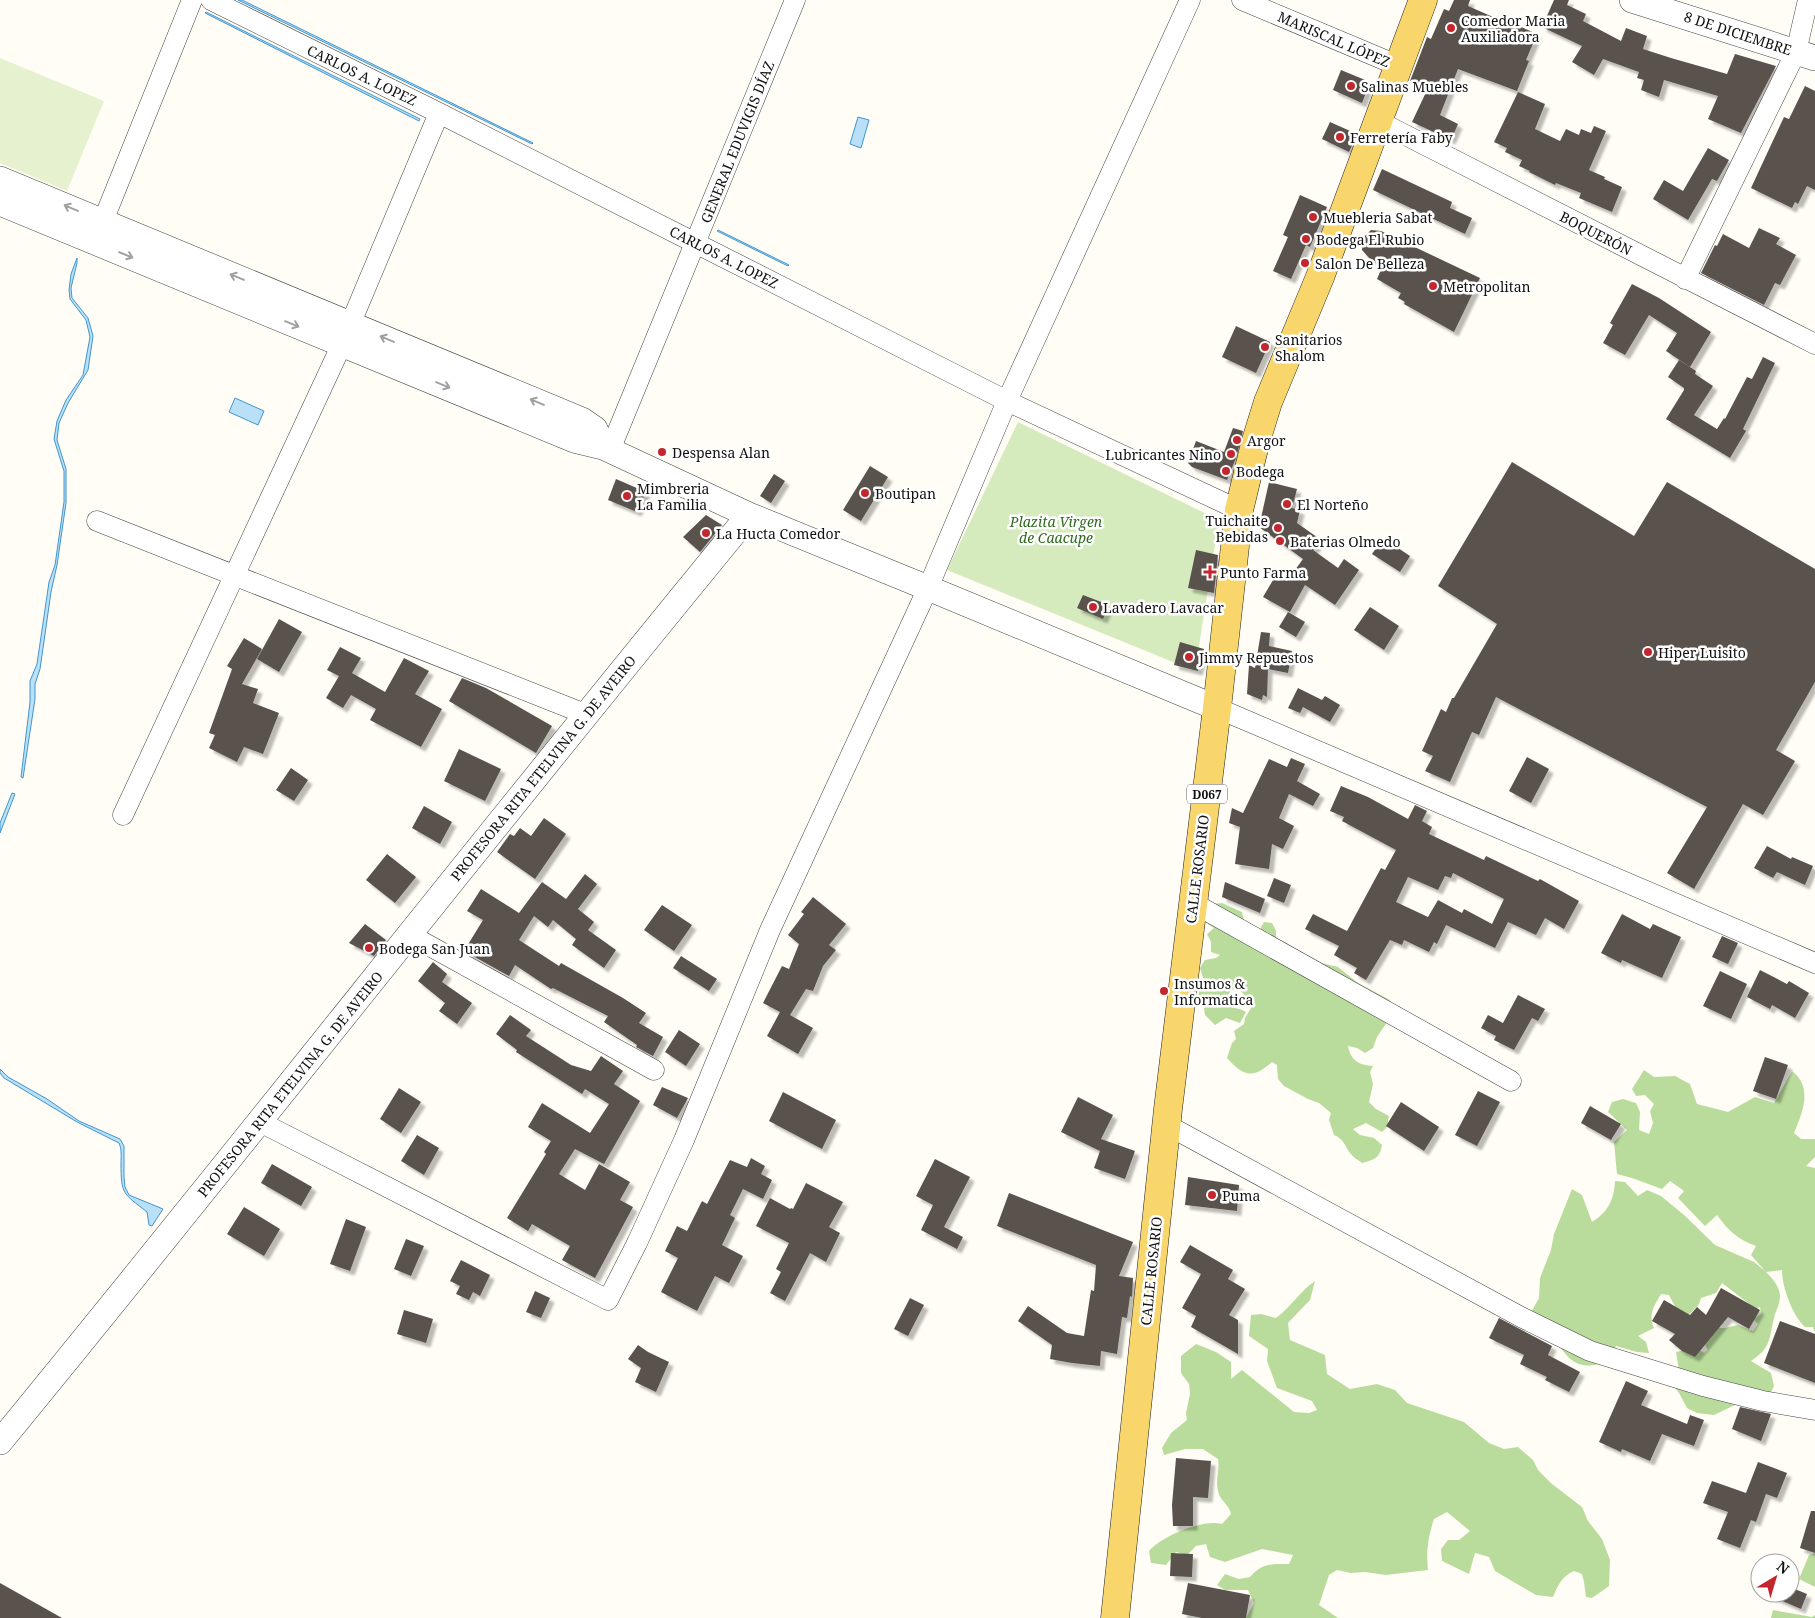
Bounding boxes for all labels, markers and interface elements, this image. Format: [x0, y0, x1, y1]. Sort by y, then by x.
street label: MARISCAL LÓPEZ [1275, 7, 1393, 71]
street label: 8 DE DICIEMBRE [1682, 7, 1794, 59]
place label: Comedor Maria Auxiliadora [1461, 11, 1565, 46]
marker: Comedor Maria Auxiliadora [1445, 22, 1457, 34]
street label: CARLOS A. LOPEZ [304, 40, 420, 110]
street label: GENERAL EDUVIGIS DÍAZ [696, 58, 778, 226]
place label: Salinas Muebles [1361, 77, 1468, 96]
marker: Salinas Muebles [1345, 80, 1357, 92]
place label: Ferretería Faby [1350, 128, 1453, 147]
marker: Ferretería Faby [1334, 131, 1346, 143]
one-way arrow [64, 203, 79, 213]
street label: BOQUERÓN [1557, 207, 1636, 259]
place label: Muebleria Sabat [1323, 208, 1433, 227]
marker: Muebleria Sabat [1307, 211, 1319, 223]
street label: CARLOS A. LOPEZ [666, 221, 782, 293]
place label: Bodega El Rubio [1316, 230, 1424, 249]
marker: Bodega El Rubio [1300, 233, 1312, 245]
one-way arrow [118, 251, 133, 260]
place label: Salon De Belleza [1315, 254, 1425, 273]
marker: Salon De Belleza [1299, 257, 1311, 269]
one-way arrow [230, 272, 245, 282]
place label: Metropolitan [1443, 277, 1531, 296]
marker: Metropolitan [1427, 280, 1439, 292]
one-way arrow [284, 319, 299, 329]
place label: Sanitarios Shalom [1275, 330, 1342, 365]
one-way arrow [380, 334, 395, 344]
marker: Sanitarios Shalom [1259, 341, 1271, 353]
one-way arrow [435, 381, 450, 390]
one-way arrow [530, 396, 545, 406]
place label: Argor [1247, 431, 1286, 450]
marker: Argor [1231, 434, 1243, 446]
place label: Despensa Alan [672, 443, 770, 462]
place label: Lubricantes Nino [1105, 445, 1221, 464]
marker: Despensa Alan [656, 446, 668, 458]
marker: Lubricantes Nino [1225, 448, 1237, 460]
place label: Bodega [1236, 462, 1285, 481]
marker: Bodega [1220, 465, 1232, 477]
place label: Mimbreria La Familia [637, 479, 710, 514]
place label: Boutipan [875, 484, 936, 503]
marker: Boutipan [859, 487, 871, 499]
marker: Mimbreria La Familia [621, 490, 633, 502]
place label: El Norteño [1297, 495, 1369, 514]
marker: El Norteño [1281, 498, 1293, 510]
place label: Tuichaite Bebidas [1205, 511, 1268, 546]
park label: Plazita Virgen de Caacupe [1009, 512, 1103, 547]
marker: Tuichaite Bebidas [1272, 522, 1284, 534]
place label: La Hucta Comedor [716, 524, 841, 543]
marker: La Hucta Comedor [700, 527, 712, 539]
place label: Baterias Olmedo [1290, 532, 1401, 551]
marker: Baterias Olmedo [1274, 535, 1286, 547]
place label: Punto Farma [1220, 563, 1306, 582]
marker: Punto Farma [1204, 566, 1216, 578]
place label: Lavadero Lavacar [1103, 598, 1224, 617]
marker: Lavadero Lavacar [1087, 601, 1099, 613]
place label: Hiper Luisito [1658, 643, 1746, 662]
marker: Hiper Luisito [1642, 646, 1654, 658]
place label: Jimmy Repuestos [1198, 648, 1314, 667]
street label: PROFESORA RITA ETELVINA G. DE AVEIRO [446, 651, 640, 885]
marker: Jimmy Repuestos [1183, 651, 1195, 663]
road number: D067 [1187, 784, 1227, 804]
street label: CALLE ROSARIO [1181, 814, 1213, 924]
place label: Bodega San Juan [379, 939, 490, 958]
marker: Bodega San Juan [363, 942, 375, 954]
street label: PROFESORA RITA ETELVINA G. DE AVEIRO [193, 967, 387, 1201]
place label: Insumos & Informatica [1174, 974, 1253, 1009]
marker: Insumos & Informatica [1158, 985, 1170, 997]
place label: Puma [1222, 1186, 1261, 1205]
marker: Puma [1206, 1189, 1218, 1201]
street label: CALLE ROSARIO [1136, 1216, 1166, 1326]
north arrow [1750, 1553, 1800, 1603]
text: N [1773, 1556, 1794, 1578]

